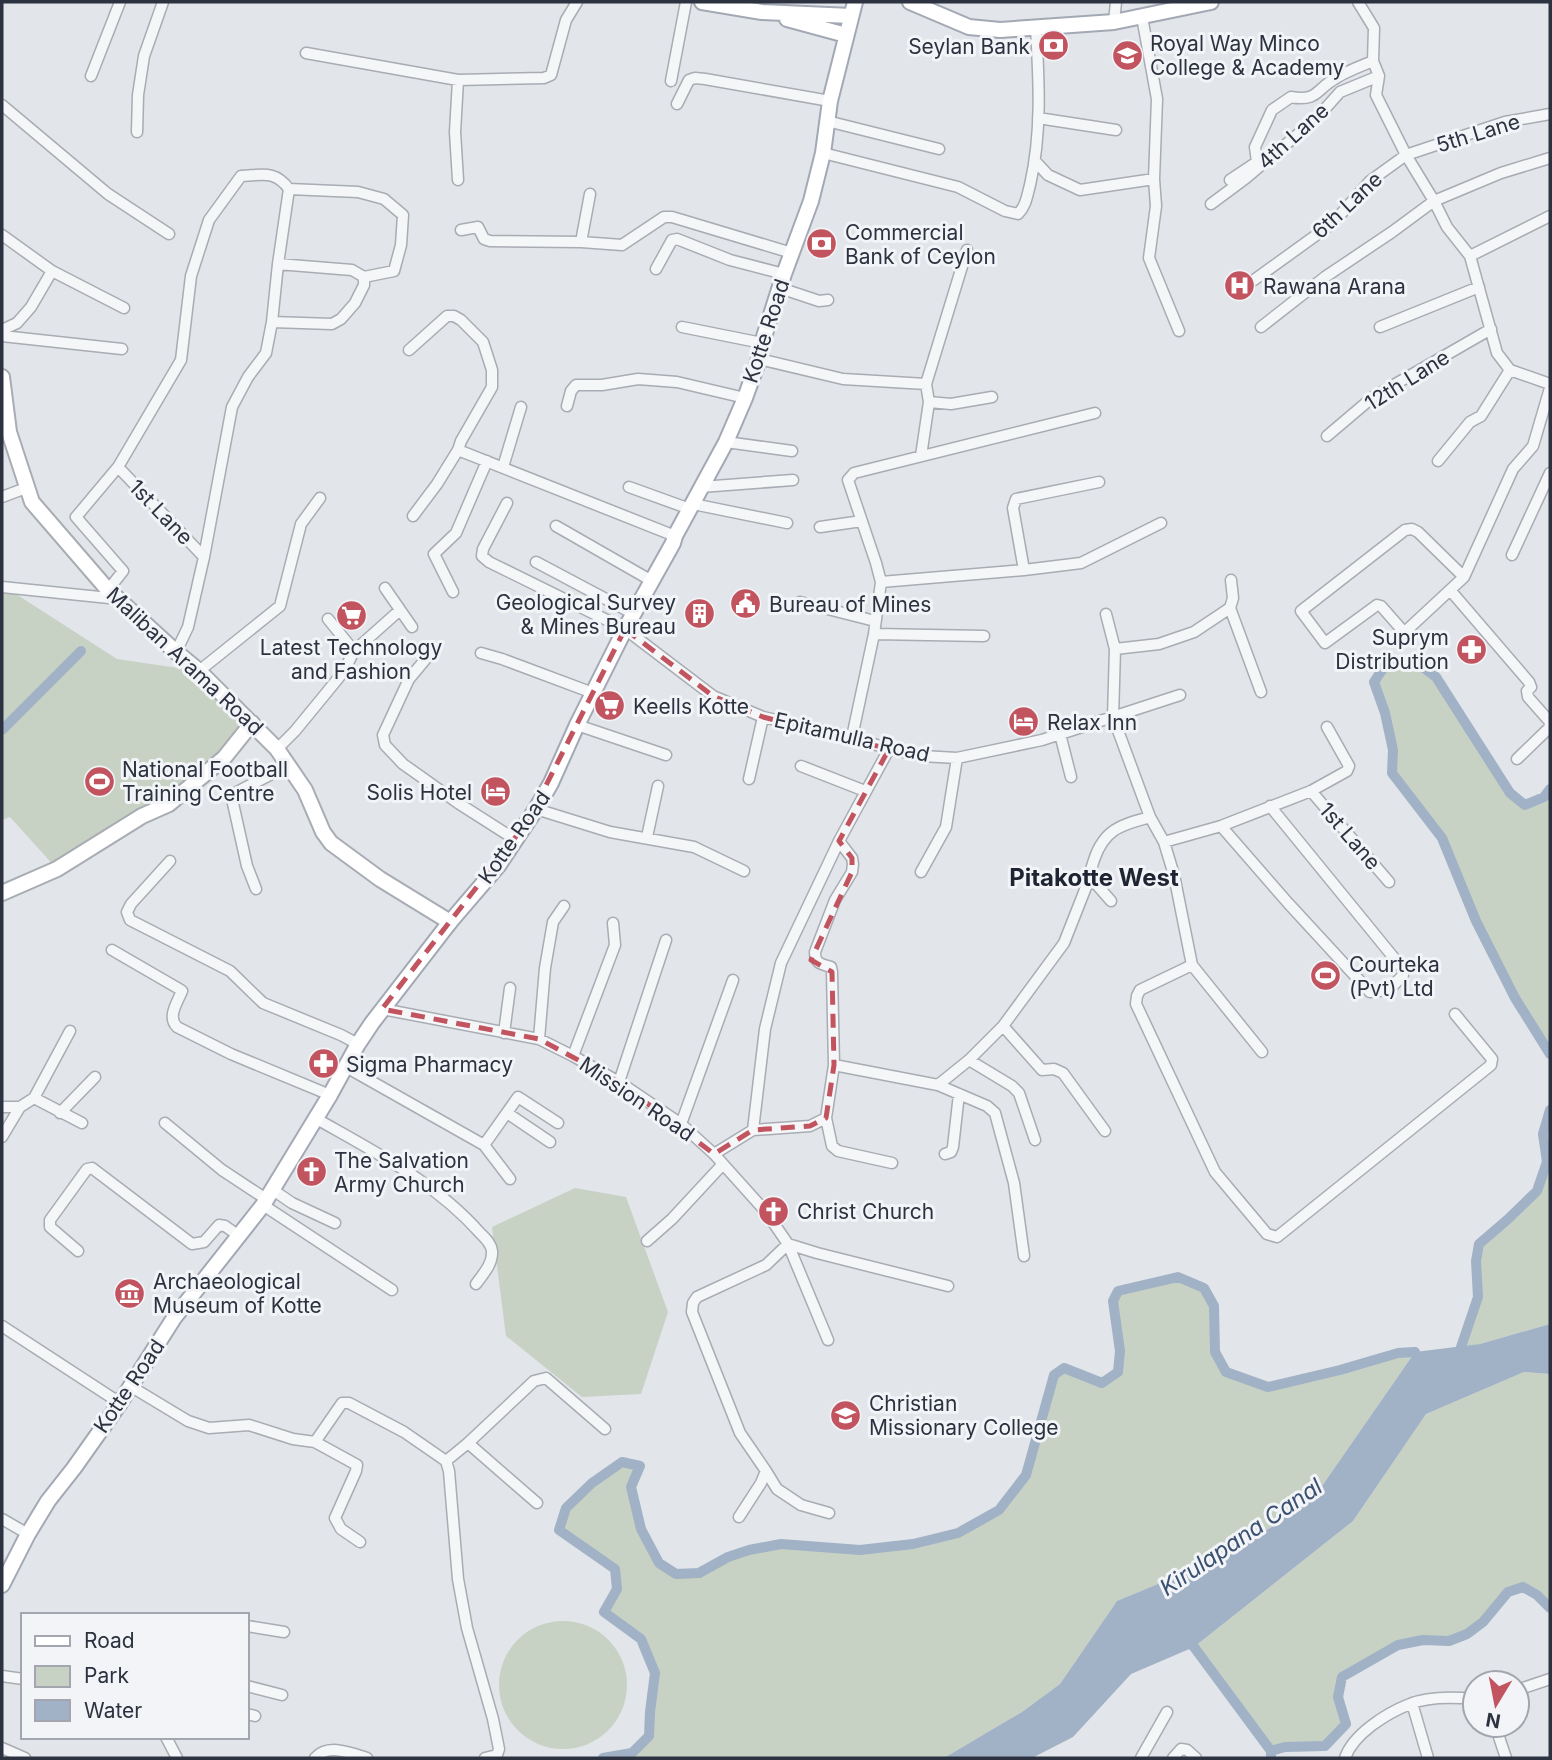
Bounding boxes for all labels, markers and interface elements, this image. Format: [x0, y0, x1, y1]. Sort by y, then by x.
bank icon: Seylan Bank [1036, 29, 1070, 63]
place label: Royal Way Minco College & Academy [1150, 31, 1344, 80]
place label: Seylan Bank [908, 34, 1030, 59]
school or university icon: Royal Way Minco College & Academy [1110, 38, 1144, 72]
street label: 4th Lane [1252, 98, 1334, 174]
street label: 5th Lane [1433, 108, 1523, 158]
street label: 6th Lane [1307, 166, 1387, 244]
place label: Commercial Bank of Ceylon [845, 220, 996, 269]
bank icon: Commercial Bank of Ceylon [805, 227, 839, 261]
hospital icon: Rawana Arana [1223, 269, 1257, 303]
place label: Rawana Arana [1263, 274, 1406, 299]
street label: Kotte Road [737, 276, 795, 386]
street label: 12th Lane [1360, 344, 1454, 416]
street label: 1st Lane [124, 474, 198, 550]
street label: Maliban Arama Road [101, 582, 269, 740]
public building icon: Bureau of Mines [729, 587, 763, 621]
place label: Geological Survey & Mines Bureau [496, 590, 676, 639]
place label: Bureau of Mines [769, 592, 931, 617]
building icon: Geological Survey & Mines Bureau [682, 597, 716, 631]
supermarket icon: Latest Technology and Fashion [334, 598, 368, 632]
place label: Suprym Distribution [1335, 625, 1449, 674]
pharmacy icon: Suprym Distribution [1455, 632, 1489, 666]
place label: Latest Technology and Fashion [260, 635, 442, 684]
supermarket icon: Keells Kotte [593, 689, 627, 723]
place label: Keells Kotte [633, 694, 749, 719]
hotel icon: Relax Inn [1007, 705, 1041, 739]
street label: Epitamulla Road [772, 707, 932, 767]
place label: Relax Inn [1047, 710, 1137, 735]
place label: National Football Training Centre [122, 757, 288, 806]
sports icon: National Football Training Centre [82, 764, 116, 798]
hotel icon: Solis Hotel [478, 775, 512, 809]
place label: Solis Hotel [367, 780, 472, 805]
street label: Kotte Road [473, 786, 555, 888]
street label: 1st Lane [1314, 797, 1386, 875]
district label: Pitakotte West [1009, 863, 1179, 892]
place label: Courteka (Pvt) Ltd [1349, 952, 1440, 1001]
sports icon: Courteka (Pvt) Ltd [1309, 959, 1343, 993]
pharmacy icon: Sigma Pharmacy [306, 1047, 340, 1081]
street label: Mission Road [575, 1051, 699, 1147]
place label: Sigma Pharmacy [346, 1052, 513, 1077]
place label: The Salvation Army Church [334, 1148, 469, 1197]
church icon: The Salvation Army Church [294, 1155, 328, 1189]
church icon: Christ Church [757, 1194, 791, 1228]
place label: Christ Church [797, 1199, 934, 1224]
place label: Archaeological Museum of Kotte [153, 1269, 322, 1318]
museum icon: Archaeological Museum of Kotte [113, 1276, 147, 1310]
street label: Kotte Road [89, 1334, 169, 1438]
place label: Christian Missionary College [869, 1391, 1059, 1440]
school or university icon: Christian Missionary College [829, 1398, 863, 1432]
water label: Kirulapana Canal [1154, 1472, 1328, 1602]
legend [21, 1613, 248, 1739]
text: Road [84, 1628, 135, 1653]
text: Park [84, 1663, 129, 1688]
north arrow [1461, 1669, 1531, 1739]
text: Water [84, 1698, 142, 1723]
text: N [1484, 1708, 1502, 1733]

